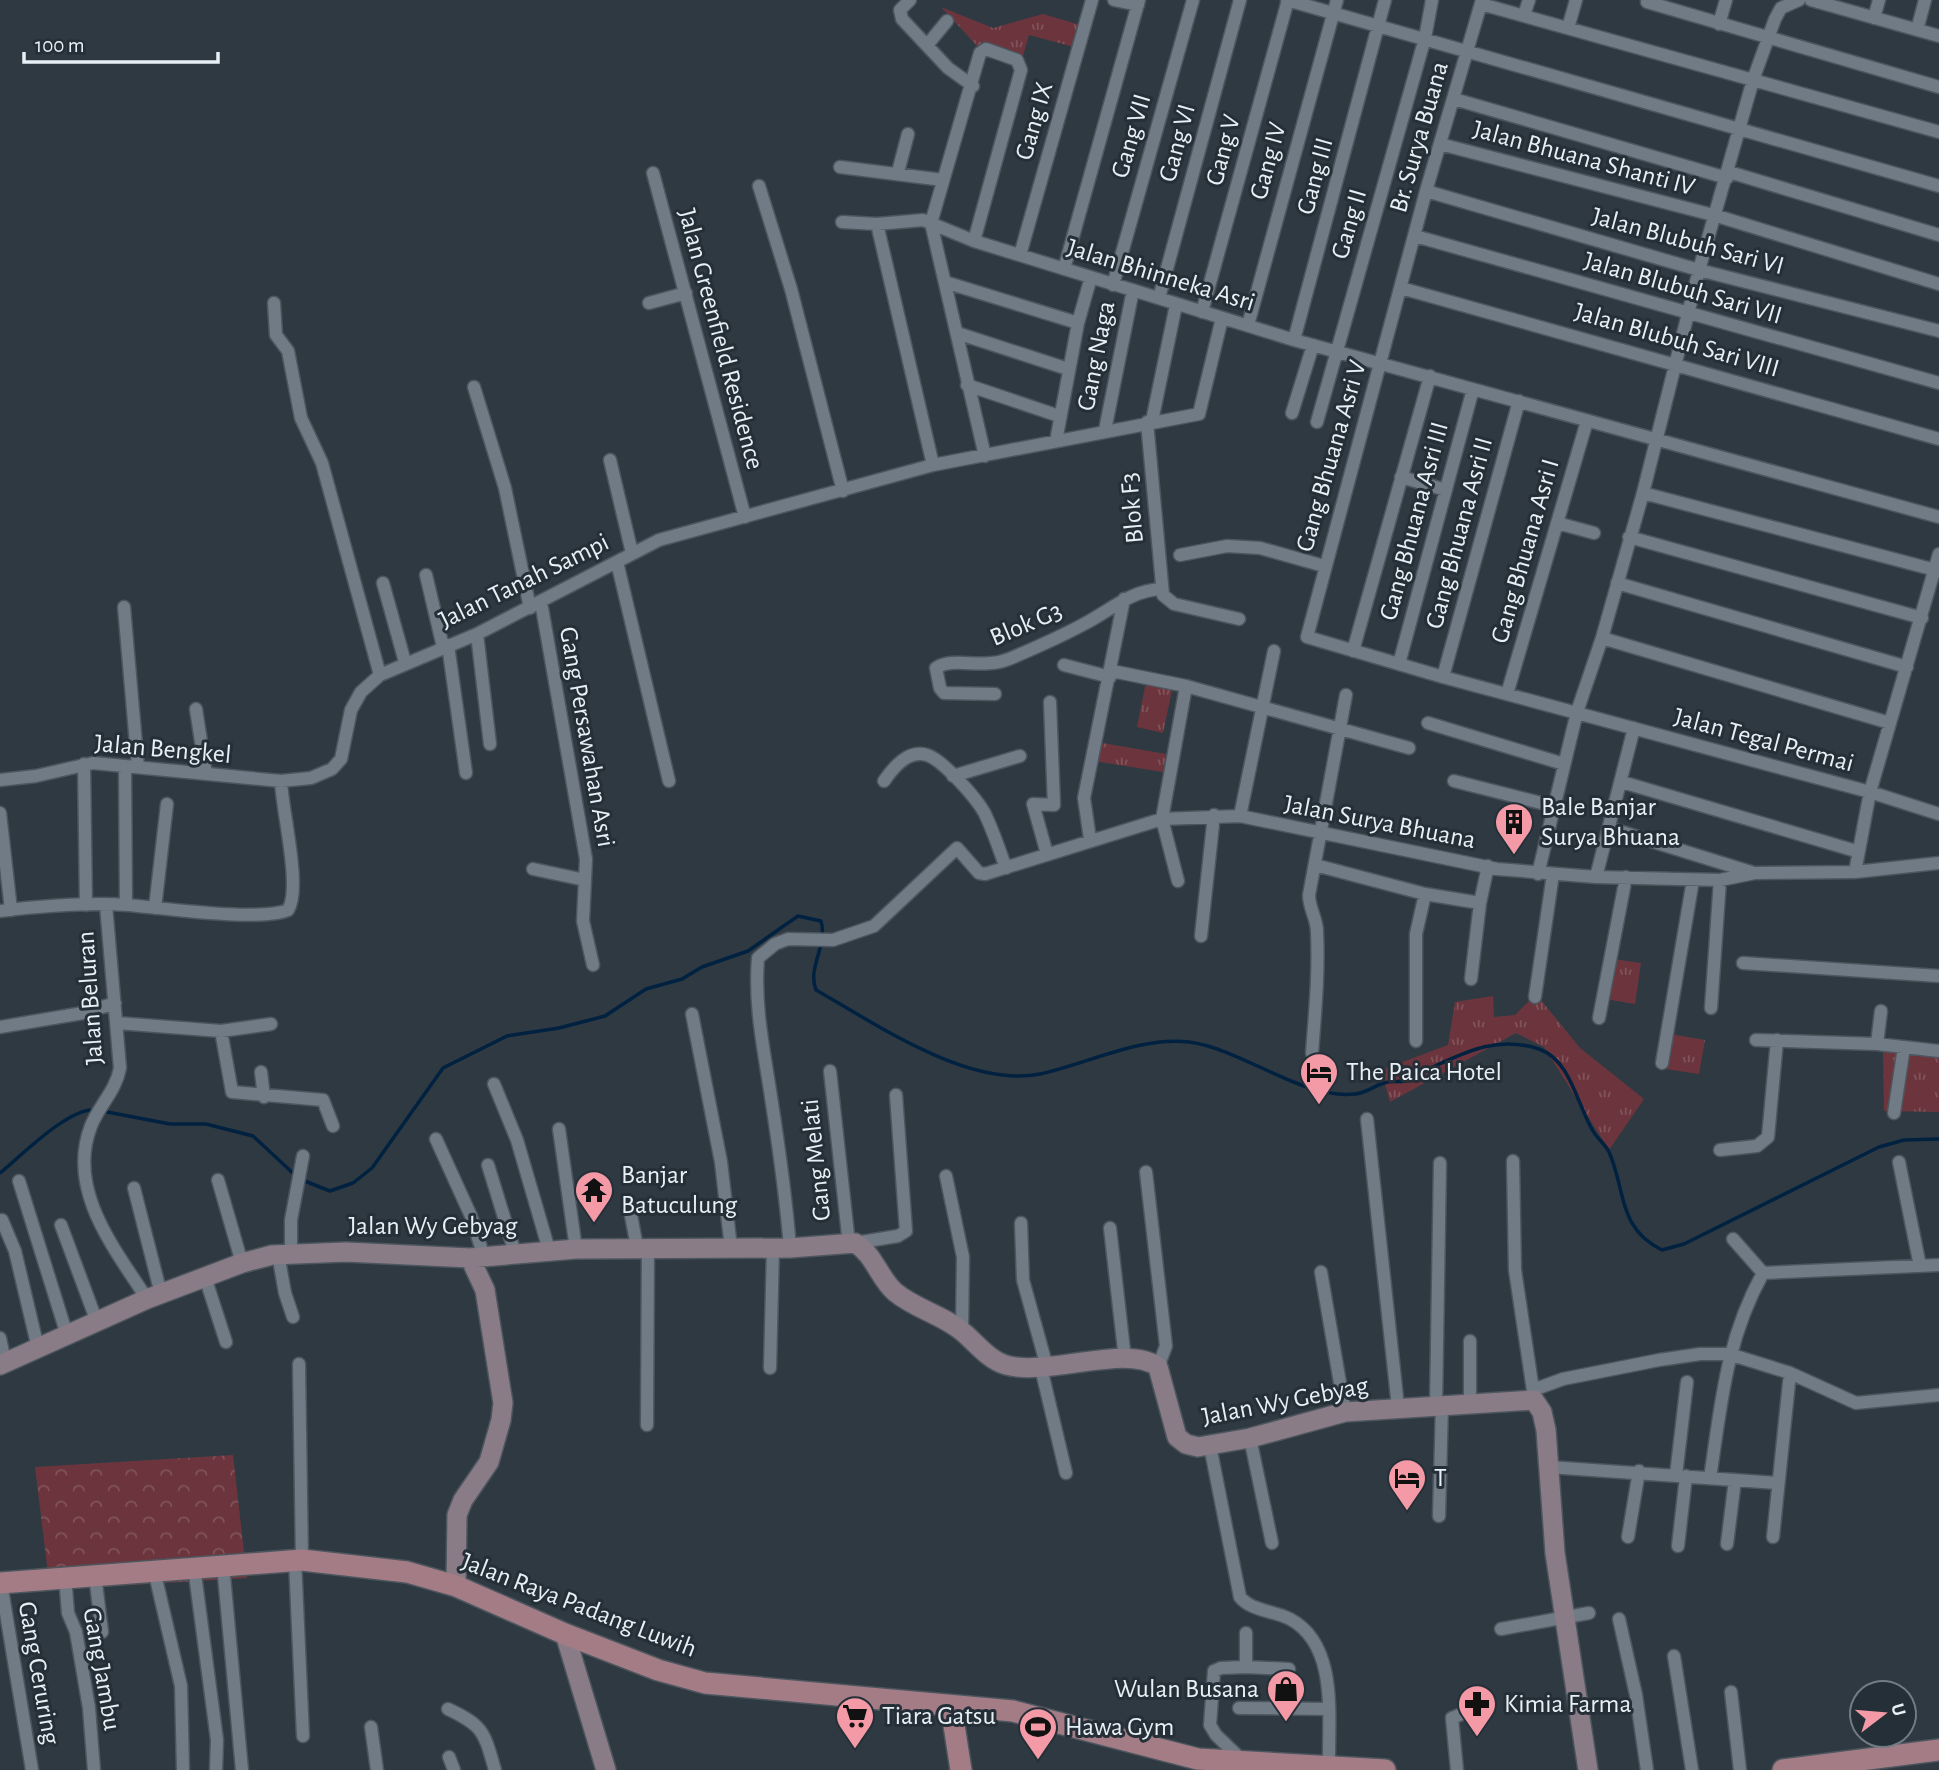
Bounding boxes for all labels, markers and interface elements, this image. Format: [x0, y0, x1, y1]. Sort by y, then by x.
scale bar [24, 21, 219, 65]
text: 100 m [35, 35, 85, 56]
street label: Br. Surya Buana [1385, 59, 1453, 215]
street label: Gang IX [1010, 79, 1058, 163]
street label: Gang VII [1107, 91, 1155, 181]
street label: Gang VI [1154, 101, 1200, 185]
street label: Gang V [1201, 111, 1245, 188]
street label: Jalan Bhuana Shanti IV [1470, 116, 1698, 200]
street label: Gang IV [1245, 119, 1291, 202]
street label: Gang III [1292, 135, 1338, 217]
street label: Gang II [1327, 186, 1371, 262]
street label: Jalan Blubuh Sari VI [1589, 203, 1787, 279]
street label: Jalan Greenfield Residence [674, 206, 768, 472]
street label: Jalan Bhinneka Asri [1064, 234, 1258, 316]
street label: Jalan Blubuh Sari VII [1581, 247, 1785, 329]
street label: Jalan Blubuh Sari VIII [1572, 298, 1782, 382]
street label: Gang Naga [1073, 299, 1119, 413]
street label: Gang Bhuana Asri V [1291, 357, 1371, 555]
street label: Gang Bhuana Asri III [1375, 419, 1453, 623]
street label: Gang Bhuana Asri II [1421, 434, 1497, 632]
street label: Gang Bhuana Asri I [1486, 456, 1564, 646]
street label: Blok F3 [1116, 471, 1148, 545]
street label: Jalan Tanah Sampi [435, 529, 613, 633]
street label: Blok G3 [986, 597, 1066, 651]
street label: Gang Persawahan Asri [555, 625, 619, 849]
street label: Jalan Tegal Permai [1671, 703, 1857, 777]
street label: Jalan Bengkel [94, 730, 232, 768]
street label: Jalan Surya Bhuana [1282, 791, 1478, 853]
place label: Bale Banjar Surya Bhuana [1541, 794, 1680, 850]
building icon: Bale Banjar Surya Bhuana [1493, 801, 1535, 856]
street label: Jalan Beluran [72, 930, 108, 1066]
hotel icon: The Paica Hotel [1298, 1051, 1340, 1106]
place label: The Paica Hotel [1346, 1059, 1502, 1085]
street label: Gang Melati [797, 1098, 835, 1222]
place label: Banjar Batuculung [621, 1162, 738, 1218]
temple icon: Banjar Batuculung [573, 1169, 615, 1224]
street label: Jalan Wy Gebyag [349, 1213, 518, 1239]
street label: Jalan Wy Gebyag [1200, 1372, 1371, 1430]
hotel icon: T [1386, 1457, 1428, 1512]
place label: T [1434, 1465, 1447, 1491]
street label: Jalan Raya Padang Luwih [458, 1548, 700, 1662]
street label: Gang Ceruring [14, 1600, 64, 1747]
street label: Gang Jambu [78, 1606, 126, 1732]
shop icon: Wulan Busana [1265, 1668, 1307, 1723]
place label: Wulan Busana [1114, 1676, 1259, 1702]
north arrow [1848, 1679, 1918, 1749]
pharmacy icon: Kimia Farma [1456, 1683, 1498, 1738]
place label: Kimia Farma [1504, 1691, 1631, 1717]
supermarket icon: Tiara Gatsu [834, 1695, 876, 1750]
text: U [1887, 1701, 1909, 1718]
place label: Tiara Gatsu [882, 1703, 996, 1729]
sports icon: Hawa Gym [1017, 1706, 1059, 1761]
place label: Hawa Gym [1065, 1714, 1174, 1740]

